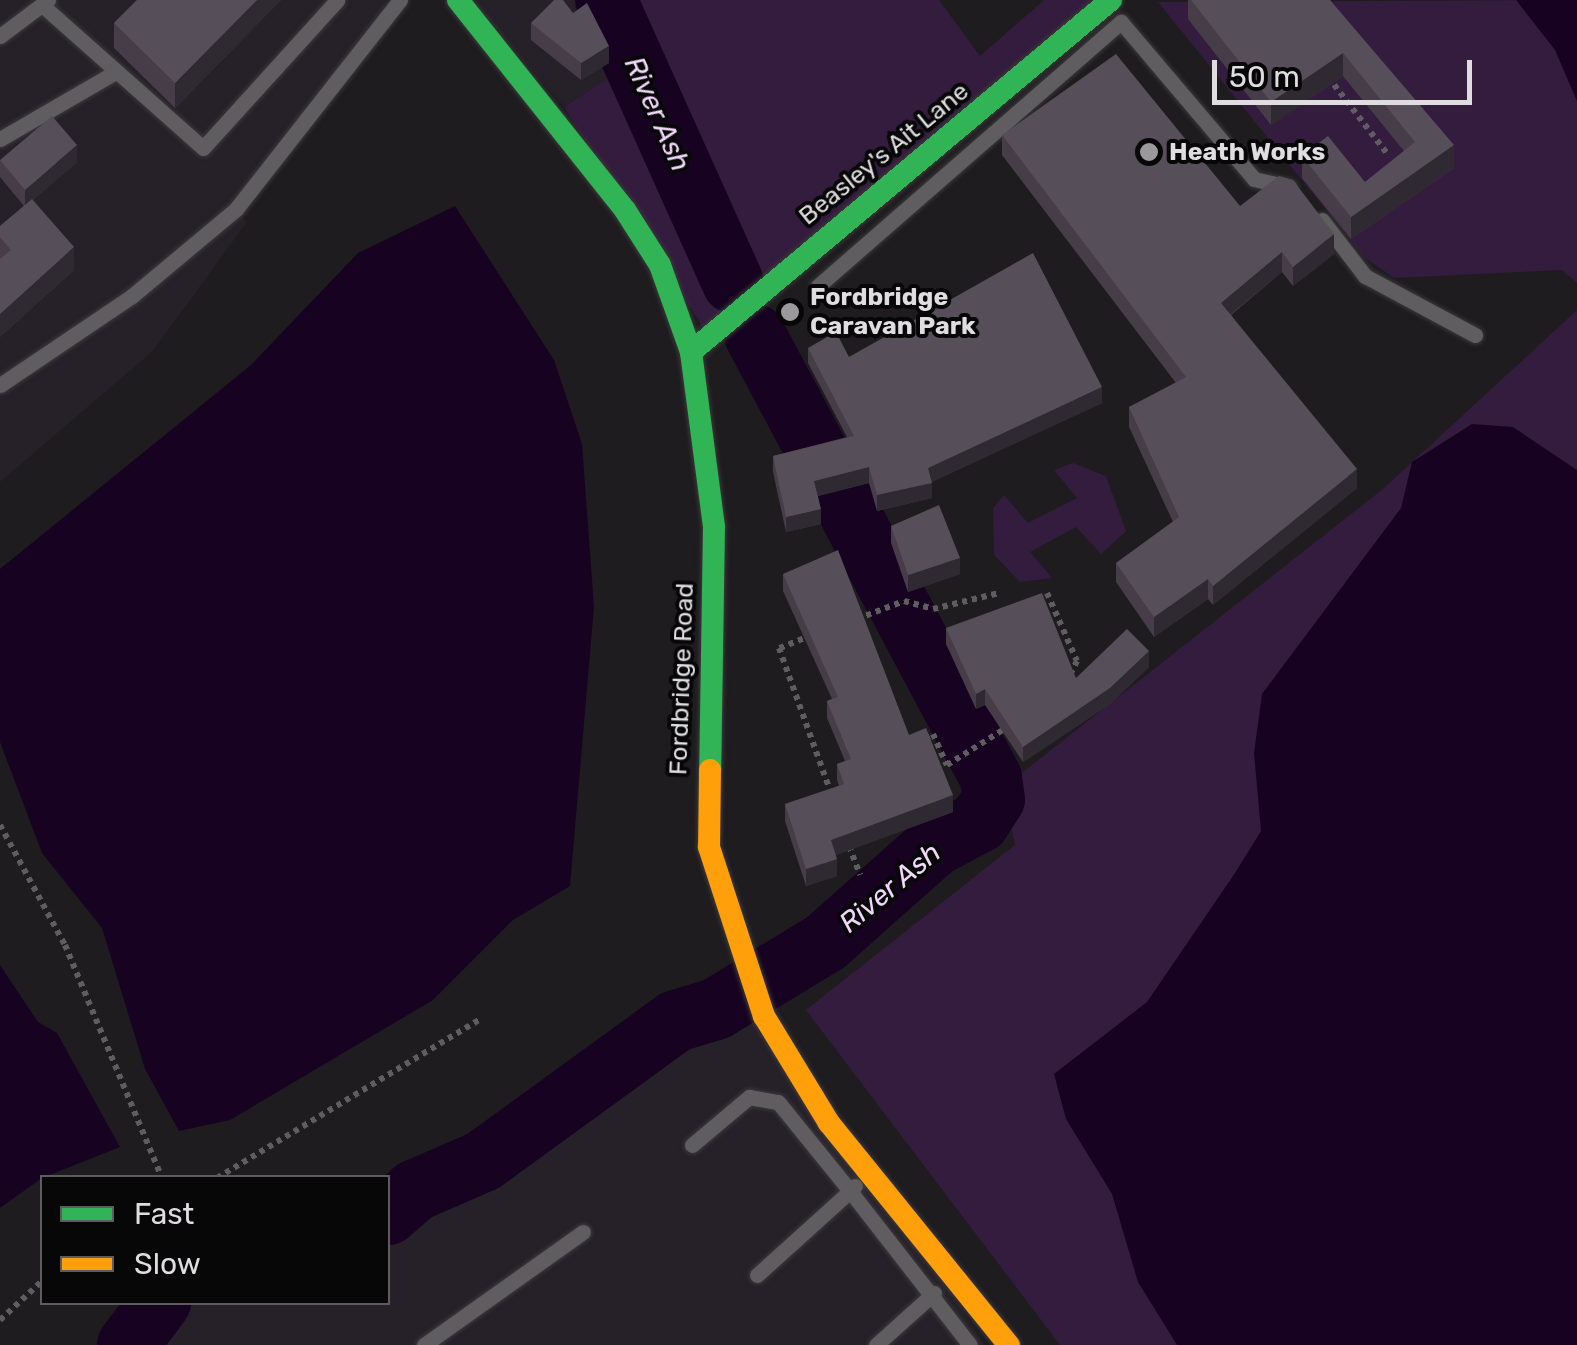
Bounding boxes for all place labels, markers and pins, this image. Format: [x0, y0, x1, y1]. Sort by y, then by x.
place label: Heath Works [1169, 137, 1325, 167]
marker: Heath Works [1138, 141, 1160, 163]
place label: Fordbridge Caravan Park [810, 283, 976, 342]
marker: Fordbridge Caravan Park [779, 301, 801, 323]

